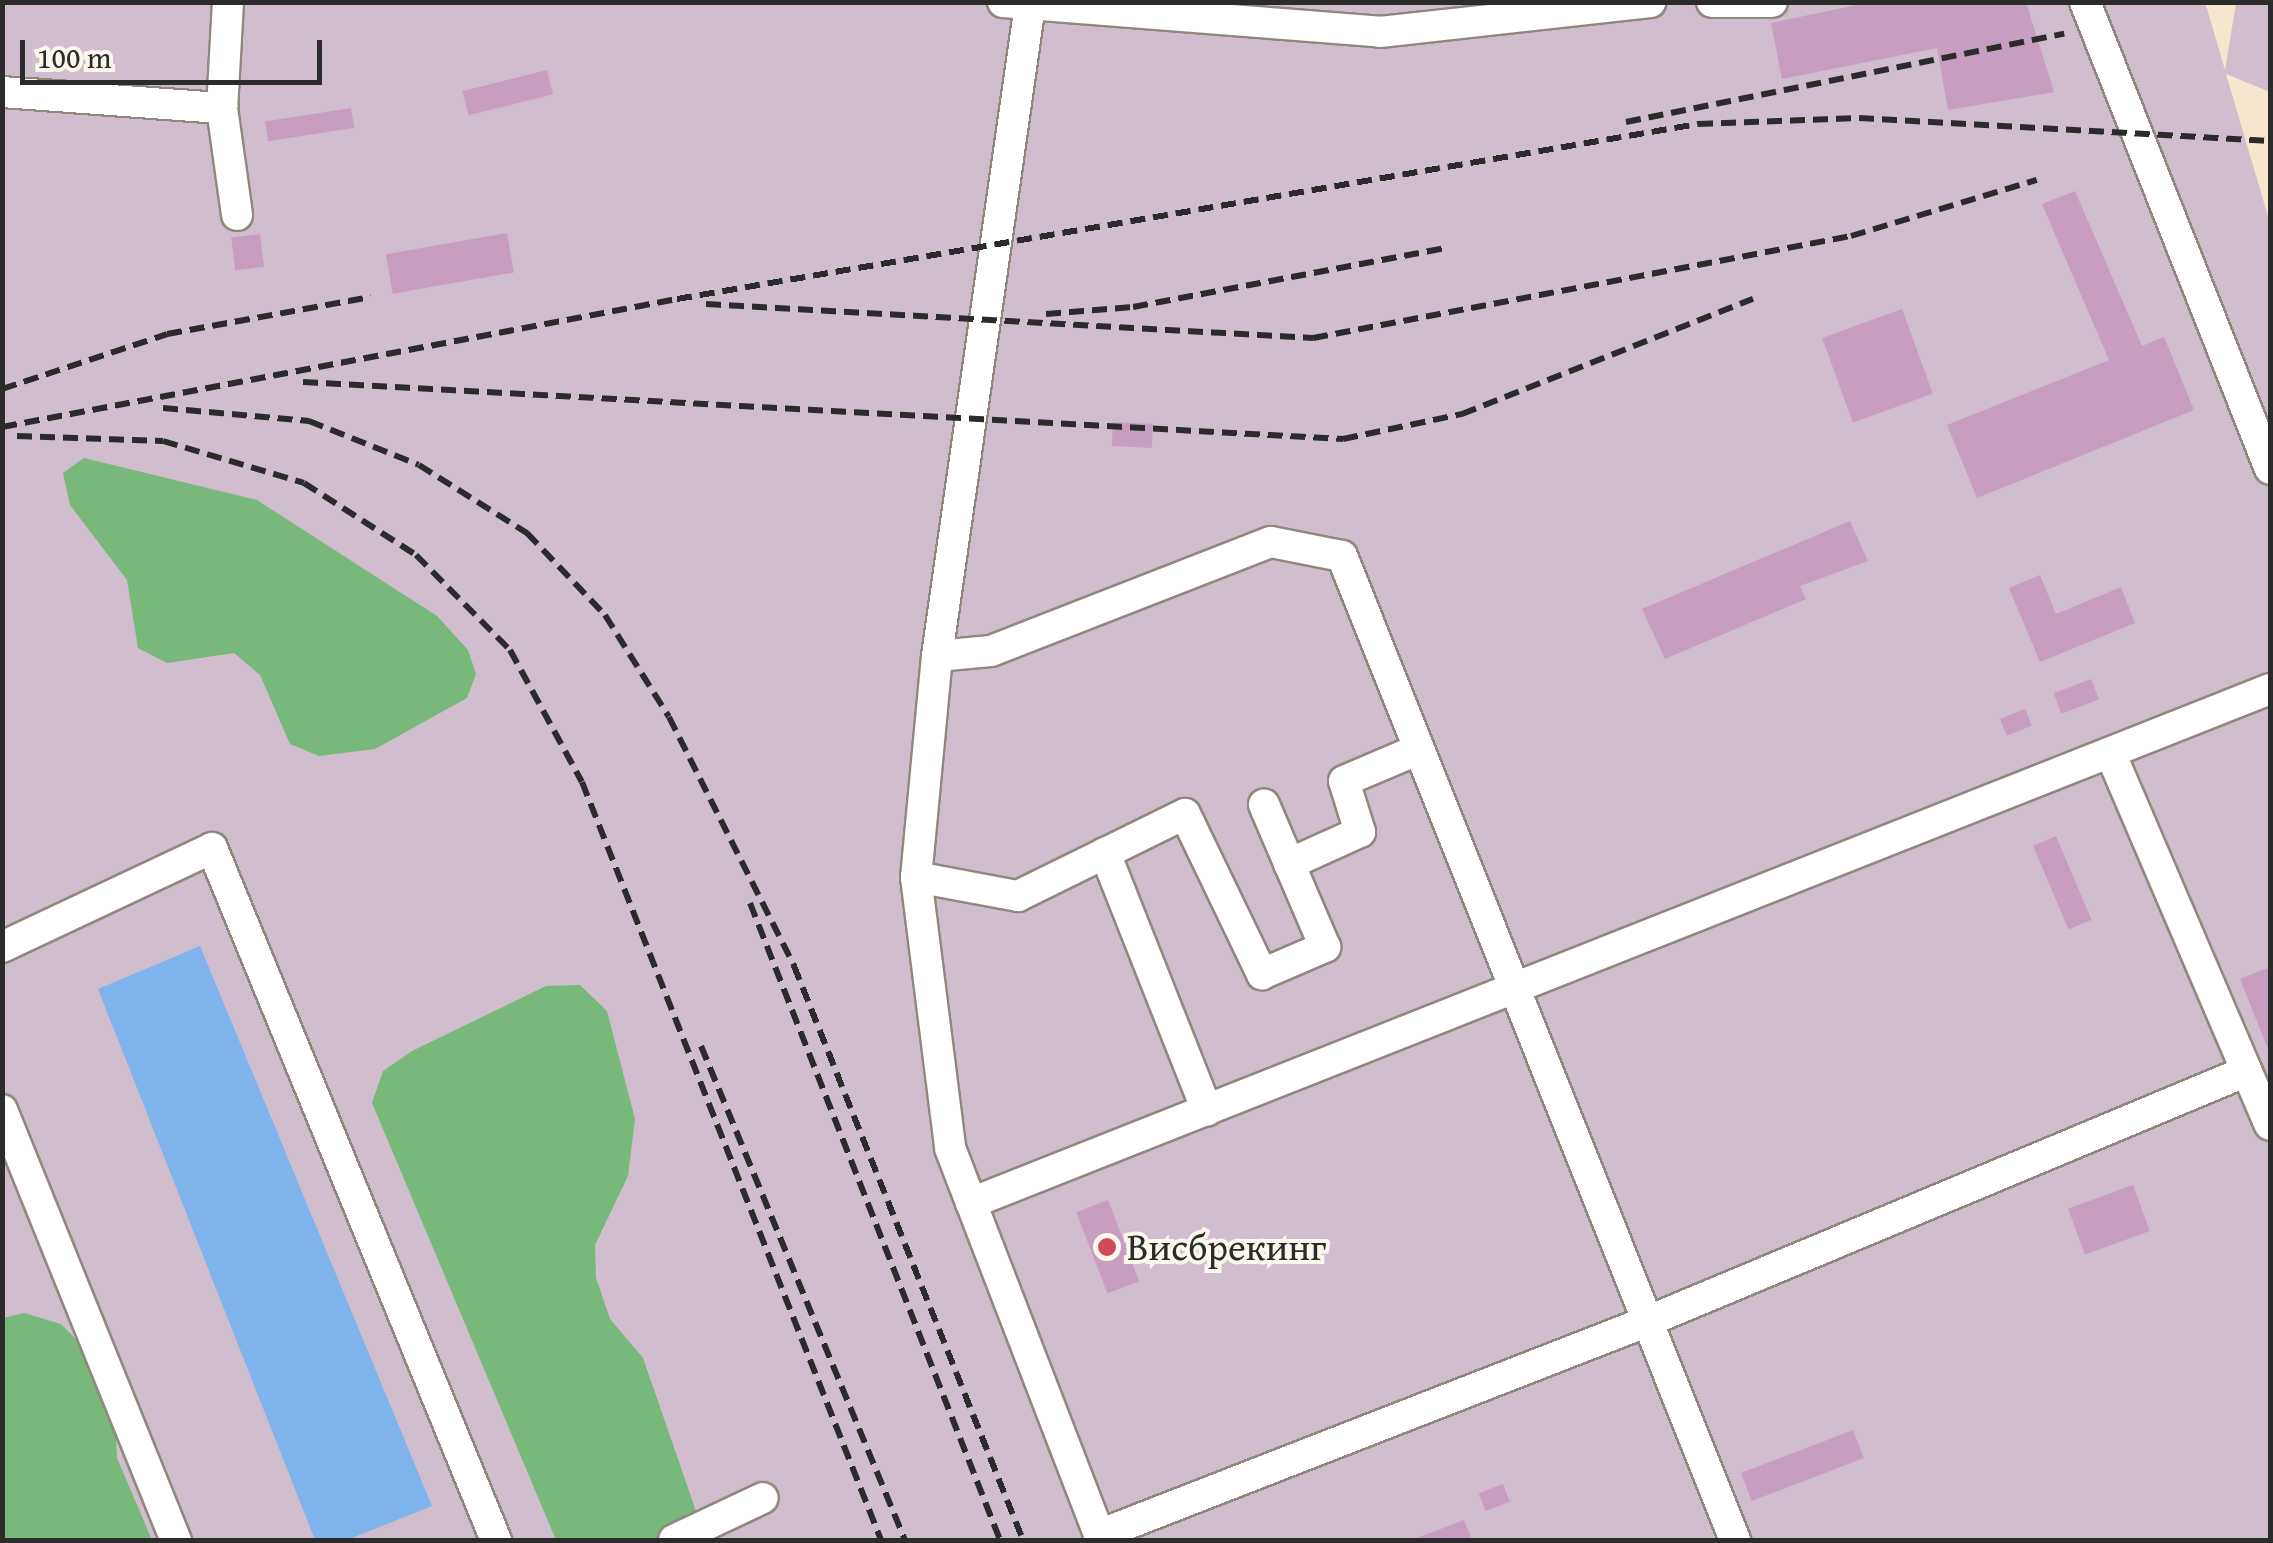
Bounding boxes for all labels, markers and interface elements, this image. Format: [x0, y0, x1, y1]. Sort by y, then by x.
scale bar [25, 20, 328, 82]
text: 100 m [37, 35, 111, 79]
place label: Висбрекинг [1127, 1224, 1326, 1270]
marker: Висбрекинг [1096, 1236, 1118, 1258]

